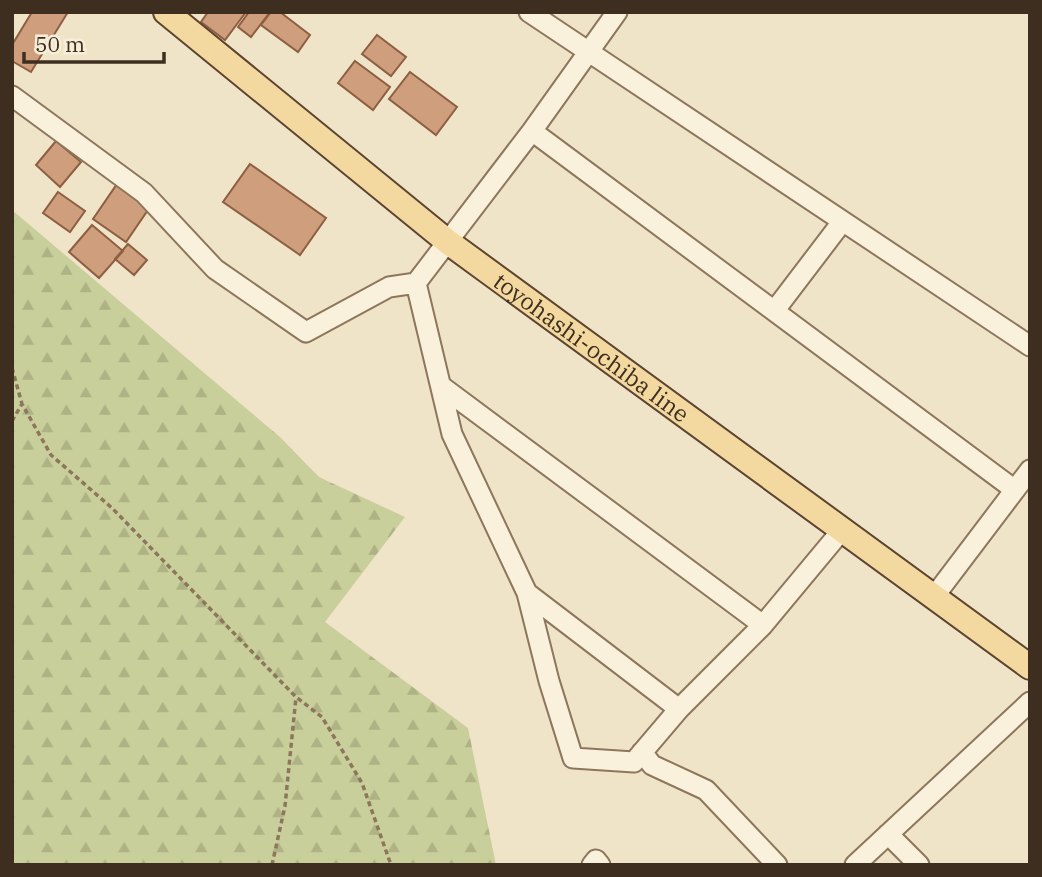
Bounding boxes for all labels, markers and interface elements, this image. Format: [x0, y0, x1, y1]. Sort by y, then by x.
scale bar [24, 21, 164, 65]
text: 50 m [35, 30, 85, 58]
street label: toyohashi-ochiba line [488, 266, 696, 428]

